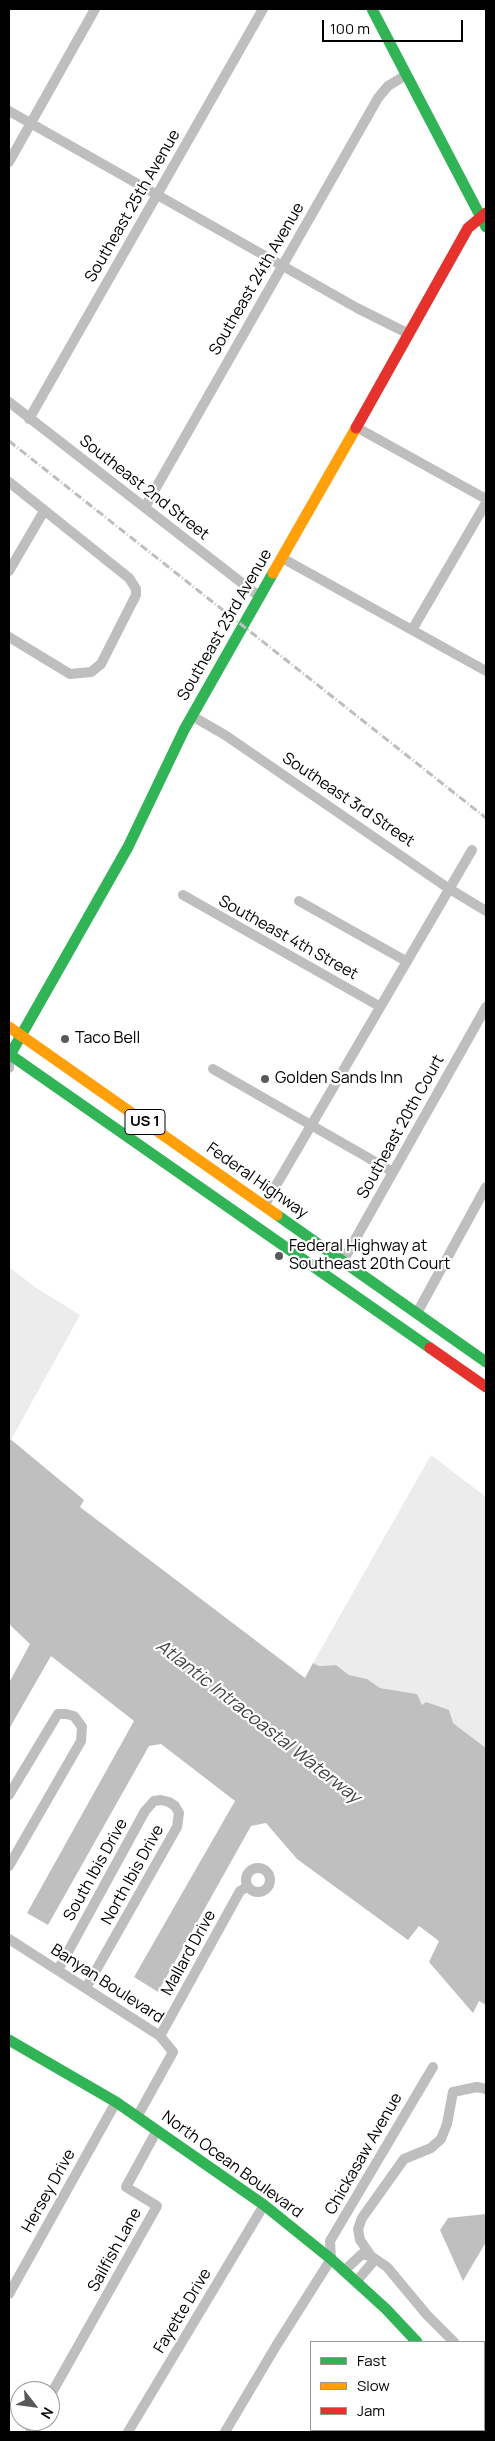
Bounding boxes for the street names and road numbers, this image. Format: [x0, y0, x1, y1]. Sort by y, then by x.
street label: Southeast 25th Avenue [81, 126, 185, 286]
street label: Southeast 24th Avenue [205, 199, 309, 359]
street label: Southeast 2nd Street [75, 431, 213, 545]
street label: Southeast 23rd Avenue [174, 546, 276, 704]
street label: Southeast 3rd Street [278, 749, 418, 851]
street label: Southeast 4th Street [215, 892, 361, 984]
street label: Southeast 20th Court [353, 1052, 449, 1202]
road number: US 1 [125, 1110, 165, 1134]
street label: Federal Highway [203, 1139, 311, 1223]
street label: South Ibis Drive [60, 1816, 132, 1924]
street label: North Ibis Drive [98, 1822, 168, 1928]
street label: Mallard Drive [158, 1907, 220, 1999]
street label: Banyan Boulevard [47, 1940, 167, 2028]
street label: Chickasaw Avenue [321, 2090, 407, 2218]
street label: North Ocean Boulevard [158, 2107, 306, 2223]
street label: Hersey Drive [18, 2146, 80, 2236]
street label: Sailfish Lane [84, 2205, 146, 2295]
street label: Fayette Drive [150, 2265, 216, 2357]

